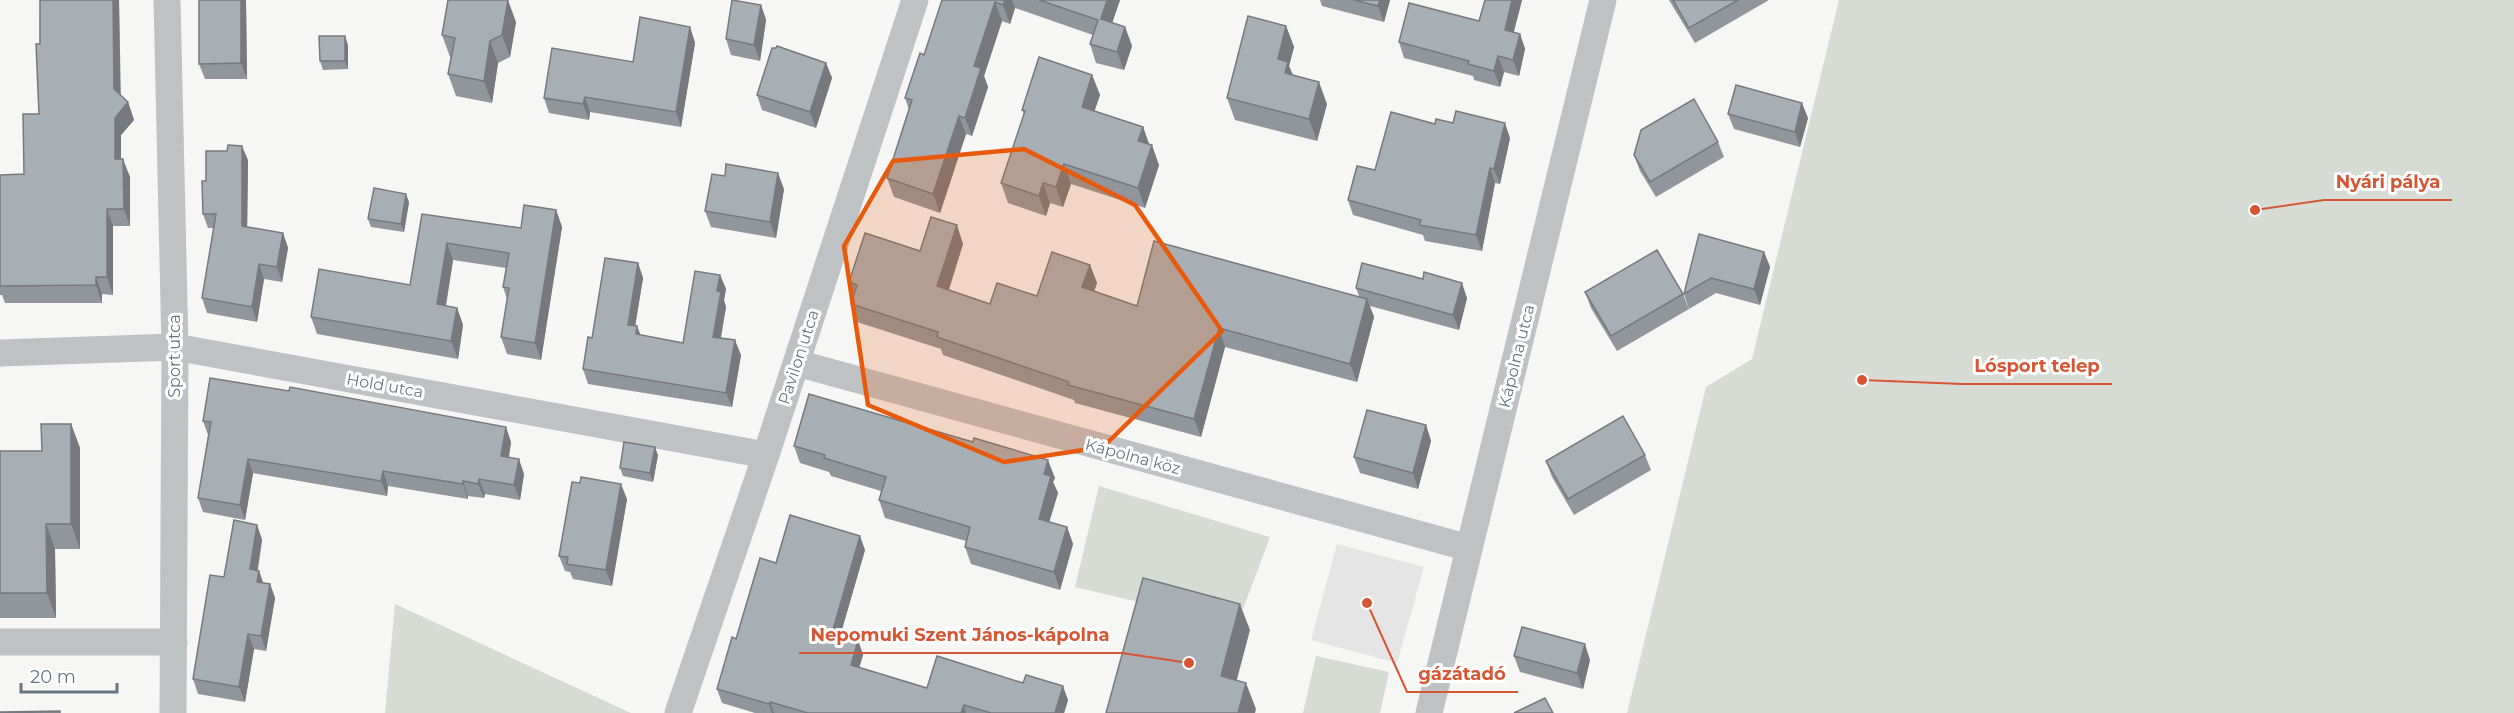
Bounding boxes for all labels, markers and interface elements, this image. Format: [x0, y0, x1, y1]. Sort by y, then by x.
callout: Nyári pálya [2324, 164, 2452, 200]
text: Nyári pálya [2336, 171, 2440, 193]
street label: Kápolna utca [1494, 303, 1538, 410]
street label: Pavilon utca [774, 307, 823, 407]
street label: Sport utca [165, 314, 184, 398]
callout: Lósport telep [1962, 348, 2112, 384]
text: Lósport telep [1974, 355, 2100, 377]
street label: Hold utca [345, 369, 425, 402]
street label: Kápolna köz [1083, 435, 1182, 478]
callout: Nepomuki Szent János-kápolna [799, 617, 1122, 653]
text: Nepomuki Szent János-kápolna [810, 624, 1110, 646]
scale bar [21, 656, 117, 694]
callout: gázátadó [1407, 656, 1518, 692]
text: gázátadó [1418, 663, 1506, 685]
text: 20 m [30, 666, 76, 688]

